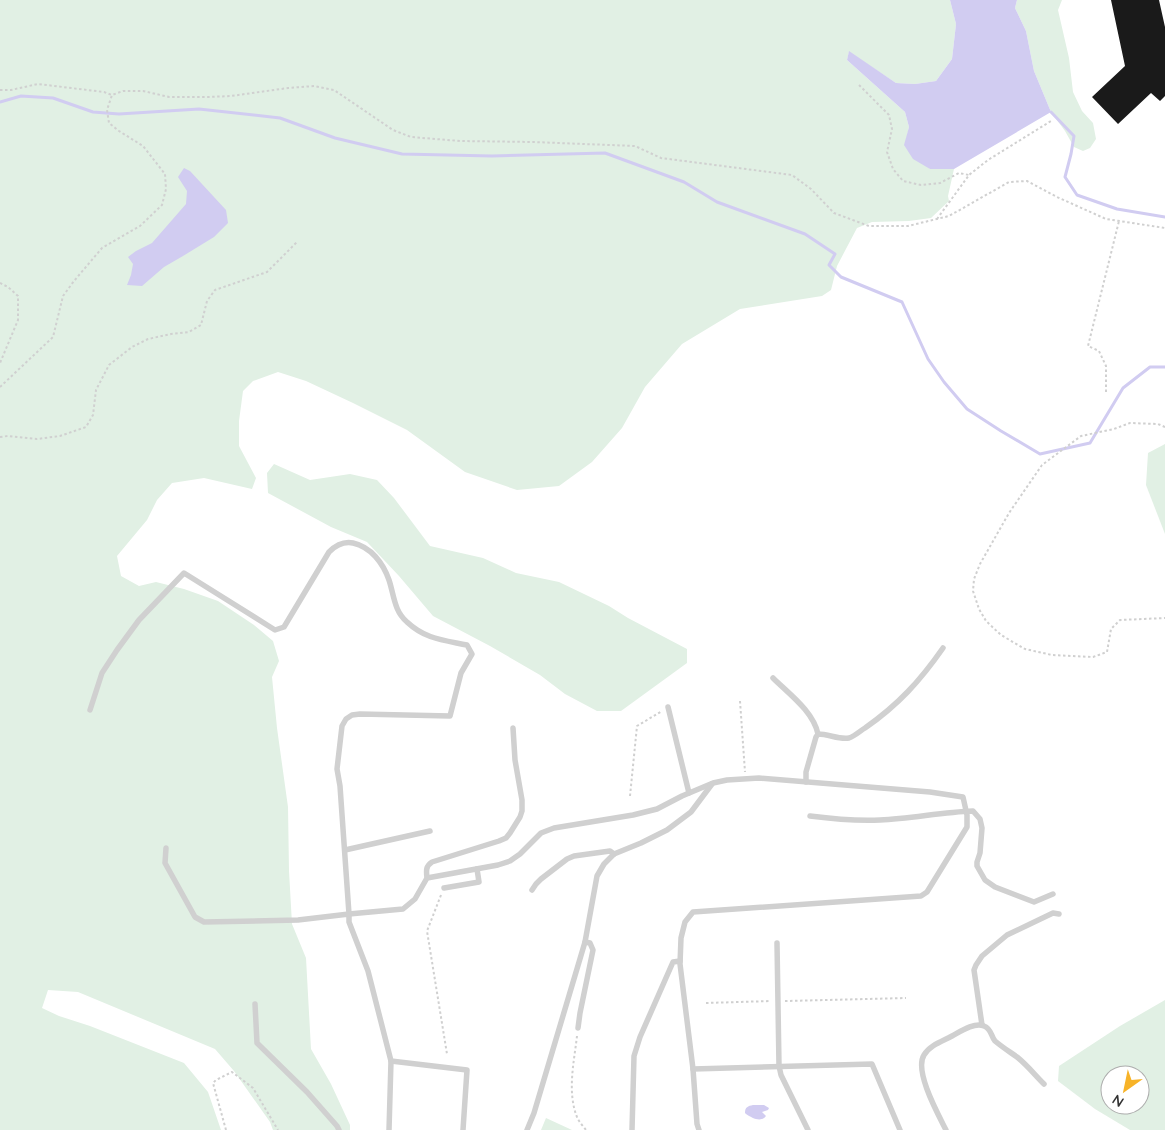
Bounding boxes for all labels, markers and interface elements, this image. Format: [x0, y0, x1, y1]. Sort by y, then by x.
north arrow [1100, 1065, 1150, 1115]
text: N [1109, 1091, 1127, 1111]

